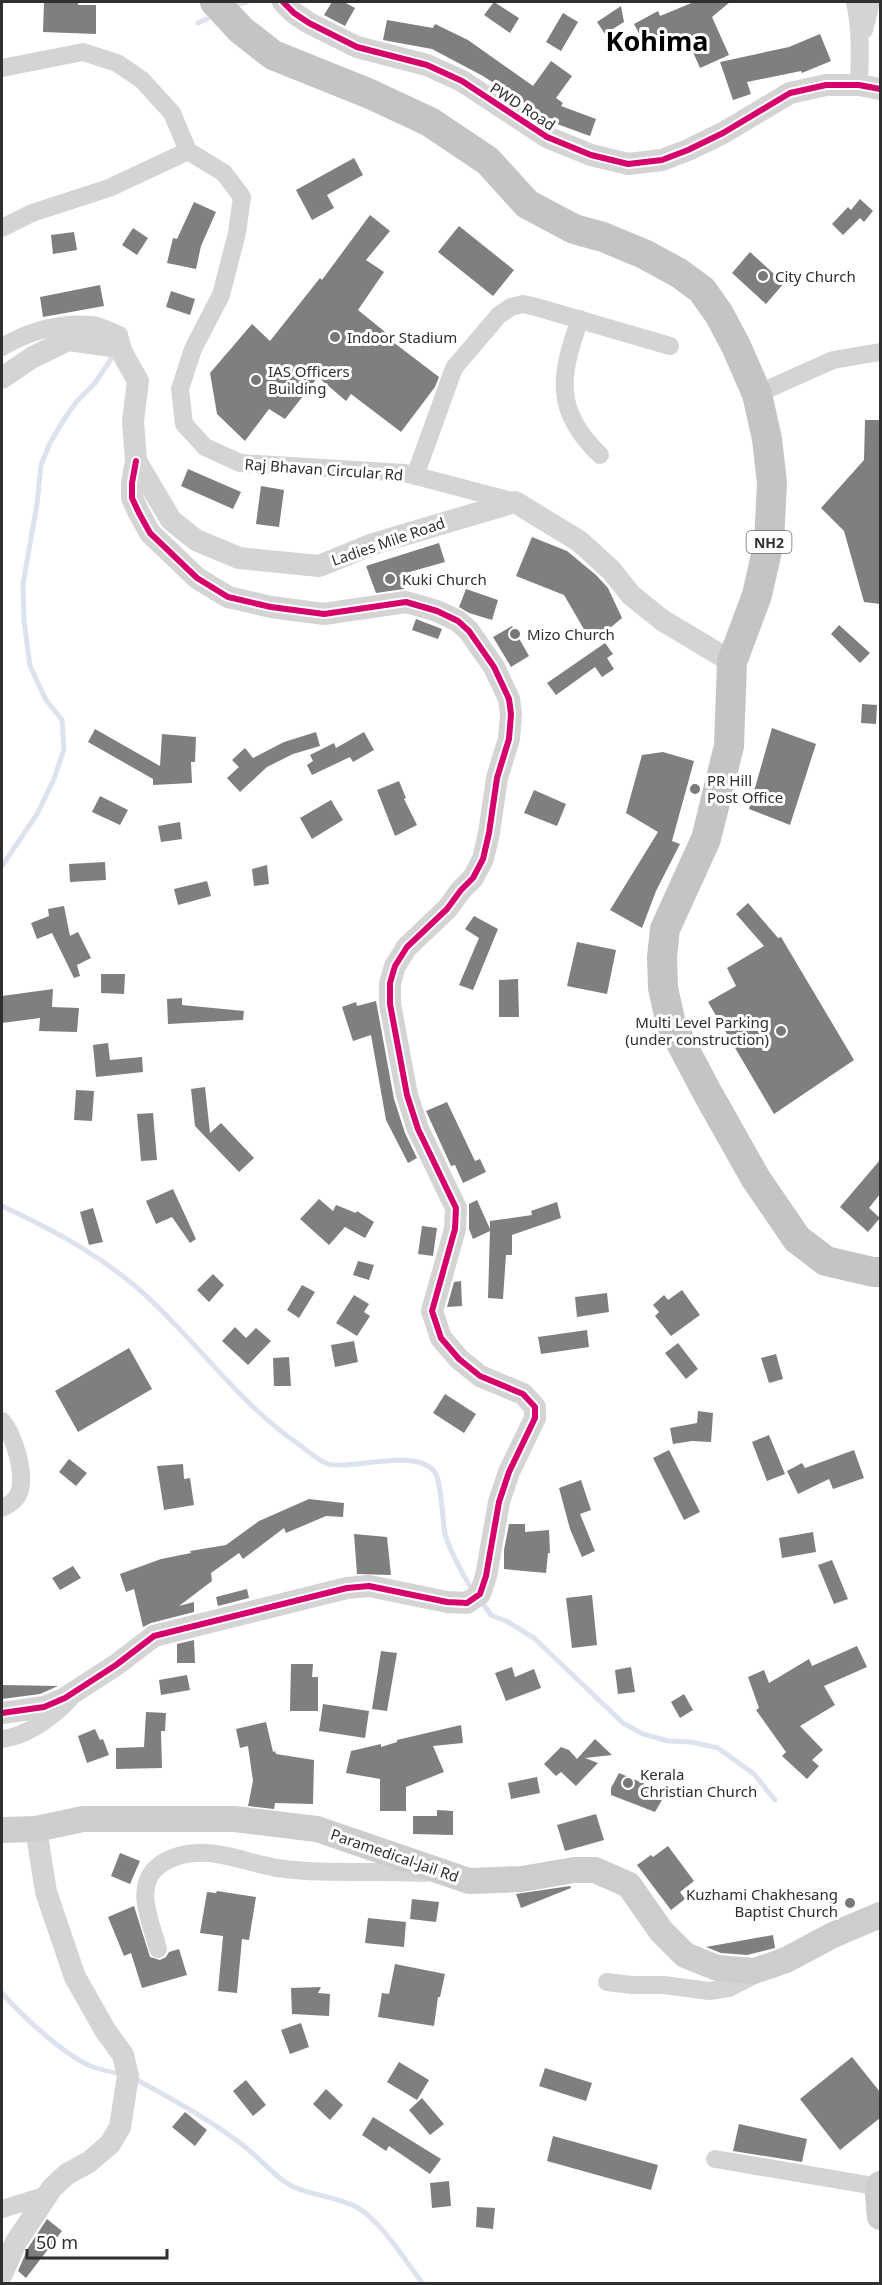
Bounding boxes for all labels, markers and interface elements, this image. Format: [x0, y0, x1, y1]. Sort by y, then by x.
district label: Kohima [606, 22, 708, 59]
street label: PWD Road [487, 77, 559, 135]
place label: City Church [775, 266, 856, 286]
marker: City Church [756, 269, 770, 283]
place label: Indoor Stadium [347, 327, 457, 347]
marker: Indoor Stadium [328, 330, 342, 344]
place label: IAS Officers Building [268, 361, 350, 398]
marker: IAS Officers Building [249, 373, 263, 387]
street label: Raj Bhavan Circular Rd [244, 453, 404, 485]
street label: Ladies Mile Road [329, 512, 447, 570]
road number: NH2 [746, 531, 792, 553]
place label: Kuki Church [402, 569, 487, 589]
marker: Kuki Church [383, 572, 397, 586]
place label: Mizo Church [527, 624, 615, 644]
marker: Mizo Church [508, 627, 522, 641]
place label: PR Hill Post Office [707, 770, 783, 807]
marker: PR Hill Post Office [688, 782, 702, 796]
place label: Multi Level Parking (under construction) [625, 1012, 769, 1049]
marker: Multi Level Parking (under construction) [774, 1024, 788, 1038]
place label: Kerala Christian Church [640, 1764, 757, 1801]
marker: Kerala Christian Church [621, 1776, 635, 1790]
street label: Paramedical-Jail Rd [328, 1824, 462, 1886]
place label: Kuzhami Chakhesang Baptist Church [686, 1884, 838, 1921]
marker: Kuzhami Chakhesang Baptist Church [843, 1896, 857, 1910]
scale bar [27, 2222, 166, 2260]
text: 50 m [36, 2230, 78, 2254]

